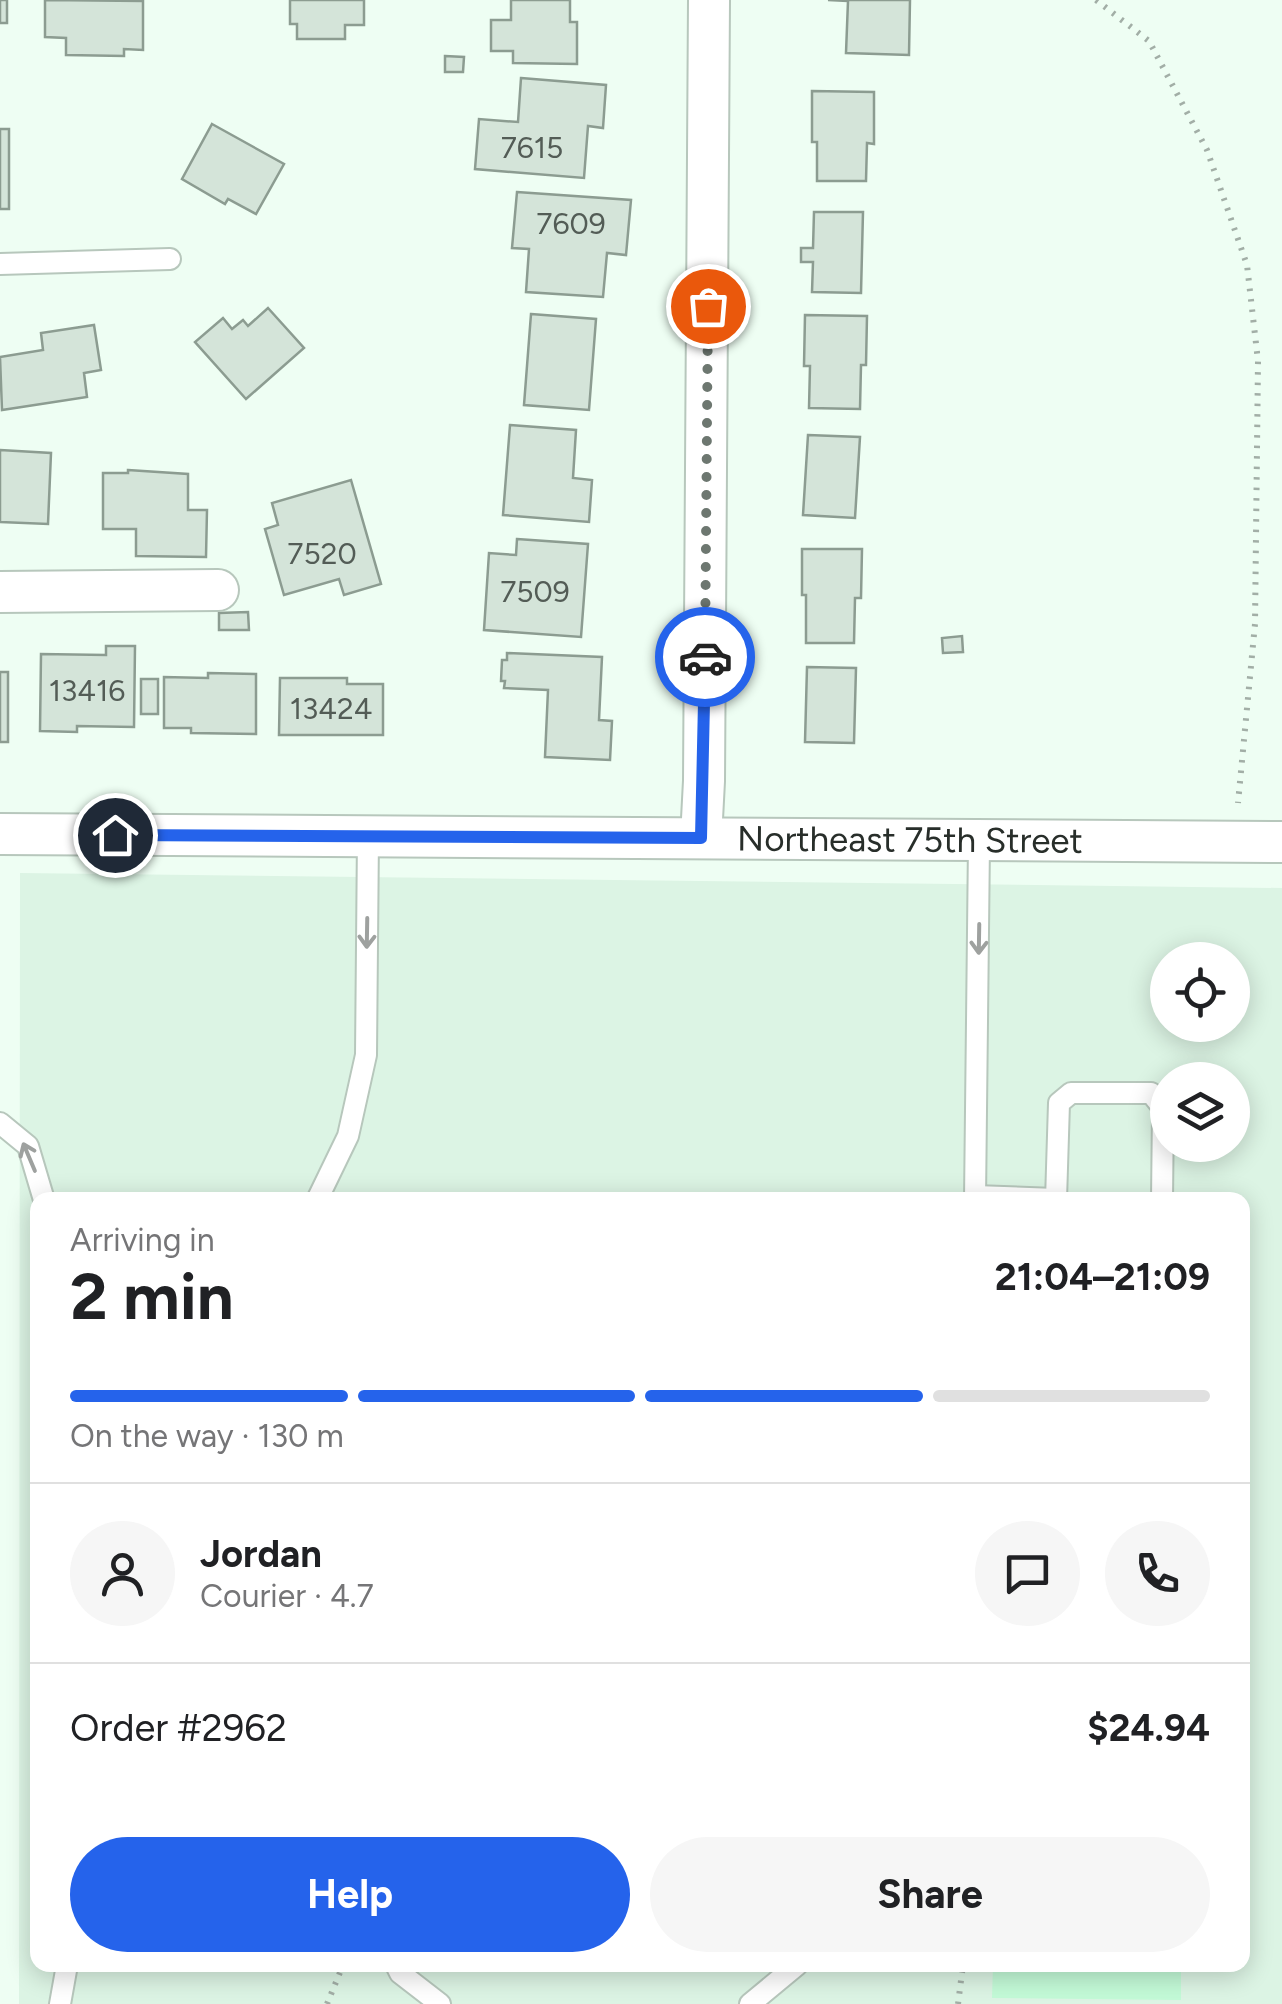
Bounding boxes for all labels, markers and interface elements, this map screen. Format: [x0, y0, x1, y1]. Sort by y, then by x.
house number: 7615 [501, 129, 563, 166]
house number: 7609 [536, 205, 606, 242]
pin [666, 264, 751, 349]
icon: bag [681, 279, 736, 334]
house number: 7520 [287, 535, 357, 572]
house number: 7509 [500, 573, 570, 610]
courier [655, 607, 755, 707]
icon: car [678, 630, 733, 685]
house number: 13416 [49, 672, 125, 709]
house number: 13424 [290, 690, 372, 727]
pin [73, 793, 158, 878]
icon: home [88, 808, 143, 863]
street label: Northeast 75th Street [737, 818, 1083, 862]
one-way arrow [358, 916, 377, 948]
one-way arrow [969, 923, 988, 955]
map controls [1150, 942, 1250, 1162]
button: locate [1150, 942, 1250, 1042]
button: layers [1150, 1062, 1250, 1162]
one-way arrow [19, 1142, 37, 1172]
text: Arriving in [70, 1221, 215, 1259]
text: 21:04–21:09 [995, 1254, 1210, 1300]
text: 2 min [70, 1257, 234, 1335]
text: On the way · 130 m [70, 1417, 344, 1455]
button: person [70, 1521, 175, 1626]
button: chat [975, 1521, 1080, 1626]
button: phone [1105, 1521, 1210, 1626]
text: Jordan [200, 1531, 322, 1577]
text: Courier · 4.7 [200, 1577, 374, 1615]
text: Order #2962 [70, 1705, 287, 1751]
text: $24.94 [1087, 1705, 1210, 1751]
button: Help [70, 1837, 630, 1952]
button: Share [650, 1837, 1210, 1952]

